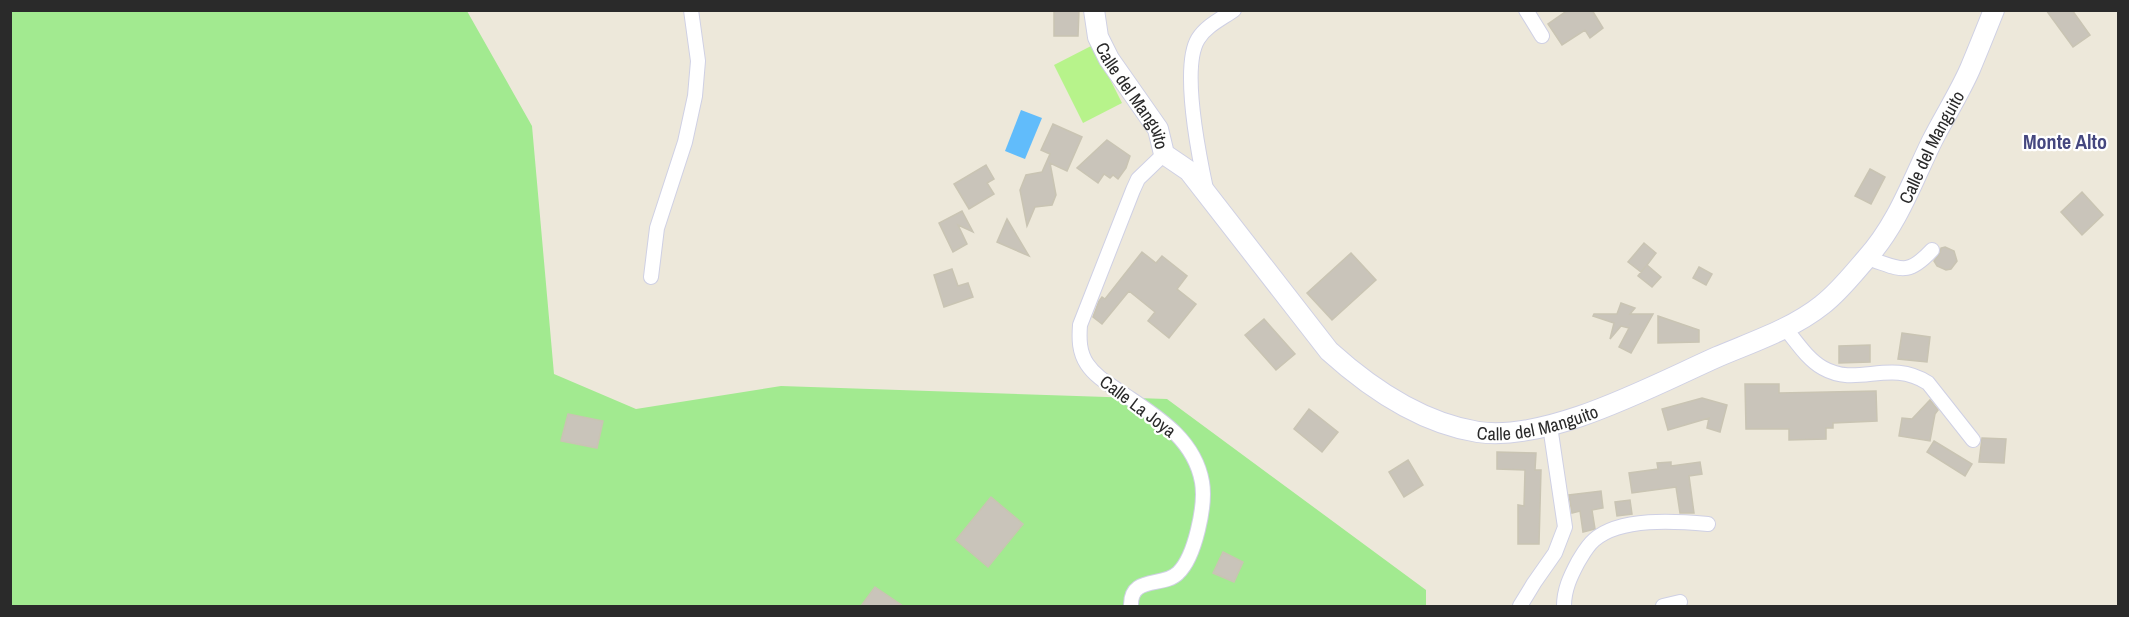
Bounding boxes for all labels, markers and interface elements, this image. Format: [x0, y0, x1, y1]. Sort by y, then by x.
street label: Calle del Manguito [1090, 38, 1175, 152]
street label: Calle del Manguito [1892, 86, 1970, 208]
district label: Monte Alto [2023, 128, 2107, 155]
street label: Calle La Joya [1095, 369, 1181, 443]
street label: Calle del Manguito [1476, 398, 1601, 446]

